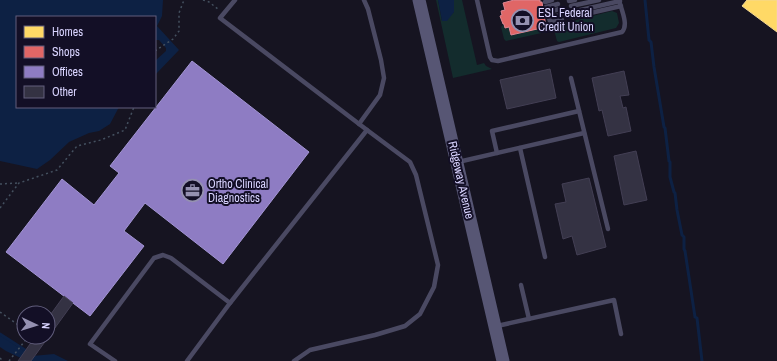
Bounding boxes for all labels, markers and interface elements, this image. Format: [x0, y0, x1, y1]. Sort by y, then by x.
place label: ESL Federal Credit Union [538, 5, 594, 35]
bank icon: ESL Federal Credit Union [510, 7, 536, 33]
legend [16, 16, 156, 108]
text: Homes [52, 24, 83, 40]
text: Shops [52, 44, 80, 60]
text: Offices [52, 64, 83, 80]
text: Other [52, 84, 77, 100]
street label: Ridgeway Avenue [444, 140, 478, 220]
place label: Ortho Clinical Diagnostics [208, 176, 268, 206]
office icon: Ortho Clinical Diagnostics [179, 178, 205, 204]
north arrow [16, 305, 56, 345]
text: N [39, 322, 53, 329]

